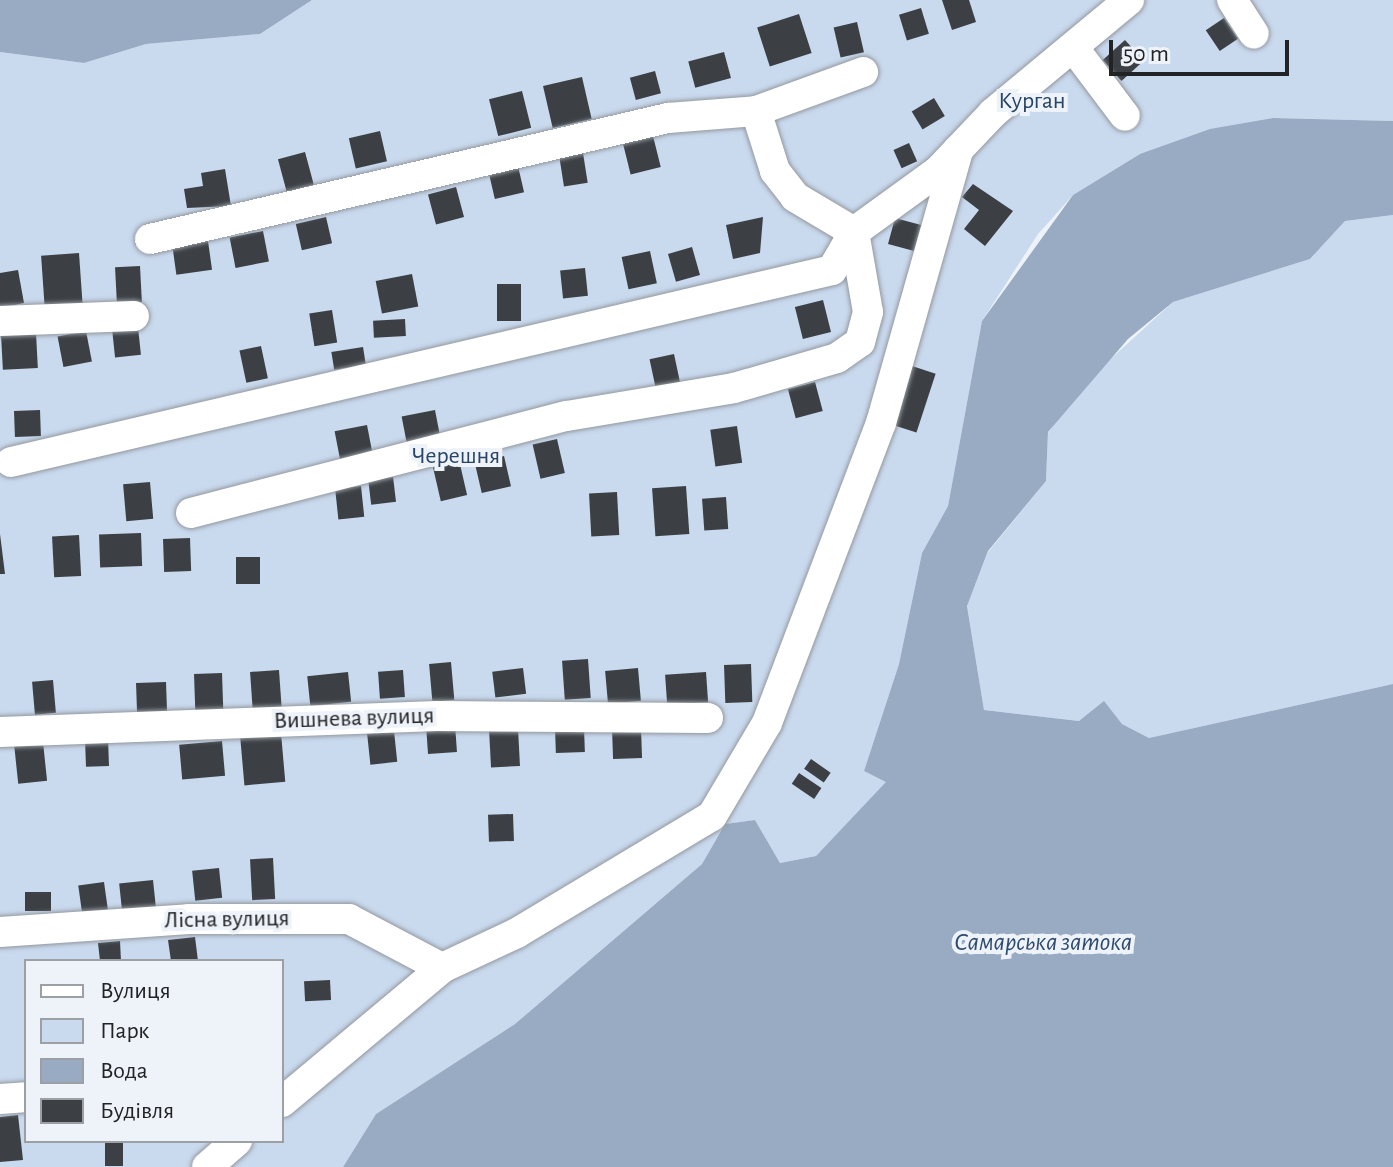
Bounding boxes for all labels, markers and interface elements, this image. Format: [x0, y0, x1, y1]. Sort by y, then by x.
scale bar [1113, 24, 1293, 74]
text: 50 m [1123, 42, 1169, 66]
park label: Курган [998, 88, 1066, 116]
park label: Черешня [412, 443, 500, 471]
street label: Вишнева вулиця [273, 702, 435, 736]
street label: Лісна вулиця [164, 905, 290, 935]
water label: Самарська затока [954, 927, 1132, 959]
legend [24, 959, 284, 1143]
text: Вулиця [100, 979, 171, 1003]
text: Парк [100, 1019, 149, 1043]
text: Вода [100, 1059, 148, 1083]
text: Будівля [100, 1099, 174, 1123]

